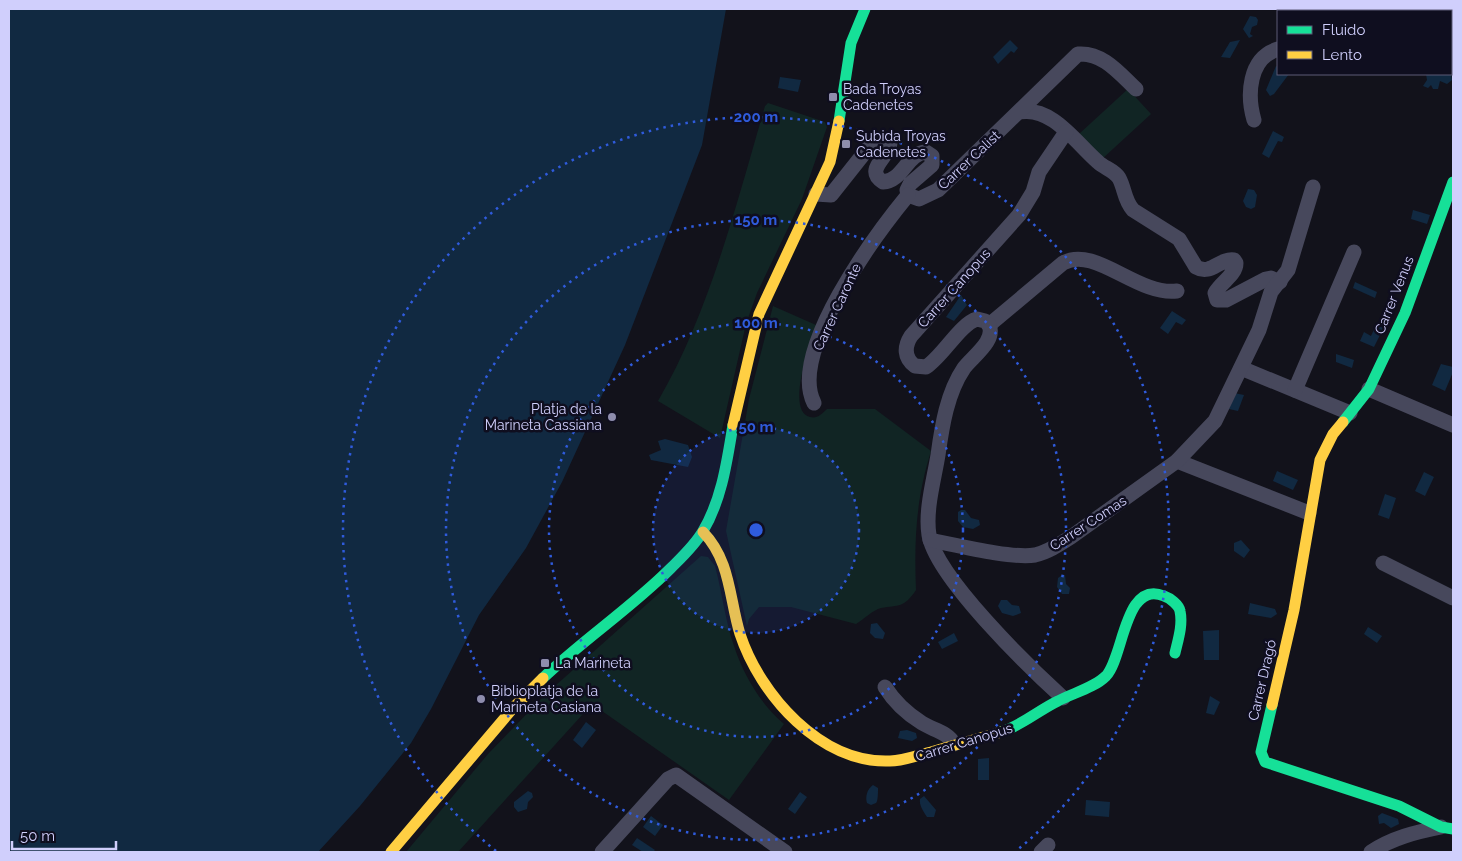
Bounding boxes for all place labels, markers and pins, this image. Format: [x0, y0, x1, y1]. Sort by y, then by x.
place label: Bada Troyas Cadenetes [843, 81, 922, 113]
marker: Bada Troyas Cadenetes [827, 91, 839, 103]
place label: Subida Troyas Cadenetes [856, 128, 946, 160]
marker: Subida Troyas Cadenetes [840, 138, 852, 150]
place label: Platja de la Marineta Cassiana [485, 401, 602, 433]
marker: Platja de la Marineta Cassiana [606, 411, 618, 423]
centre of rings [747, 521, 765, 539]
place label: La Marineta [555, 655, 631, 671]
marker: La Marineta [539, 657, 551, 669]
place label: Biblioplatja de la Marineta Casiana [491, 683, 601, 715]
marker: Biblioplatja de la Marineta Casiana [475, 693, 487, 705]

